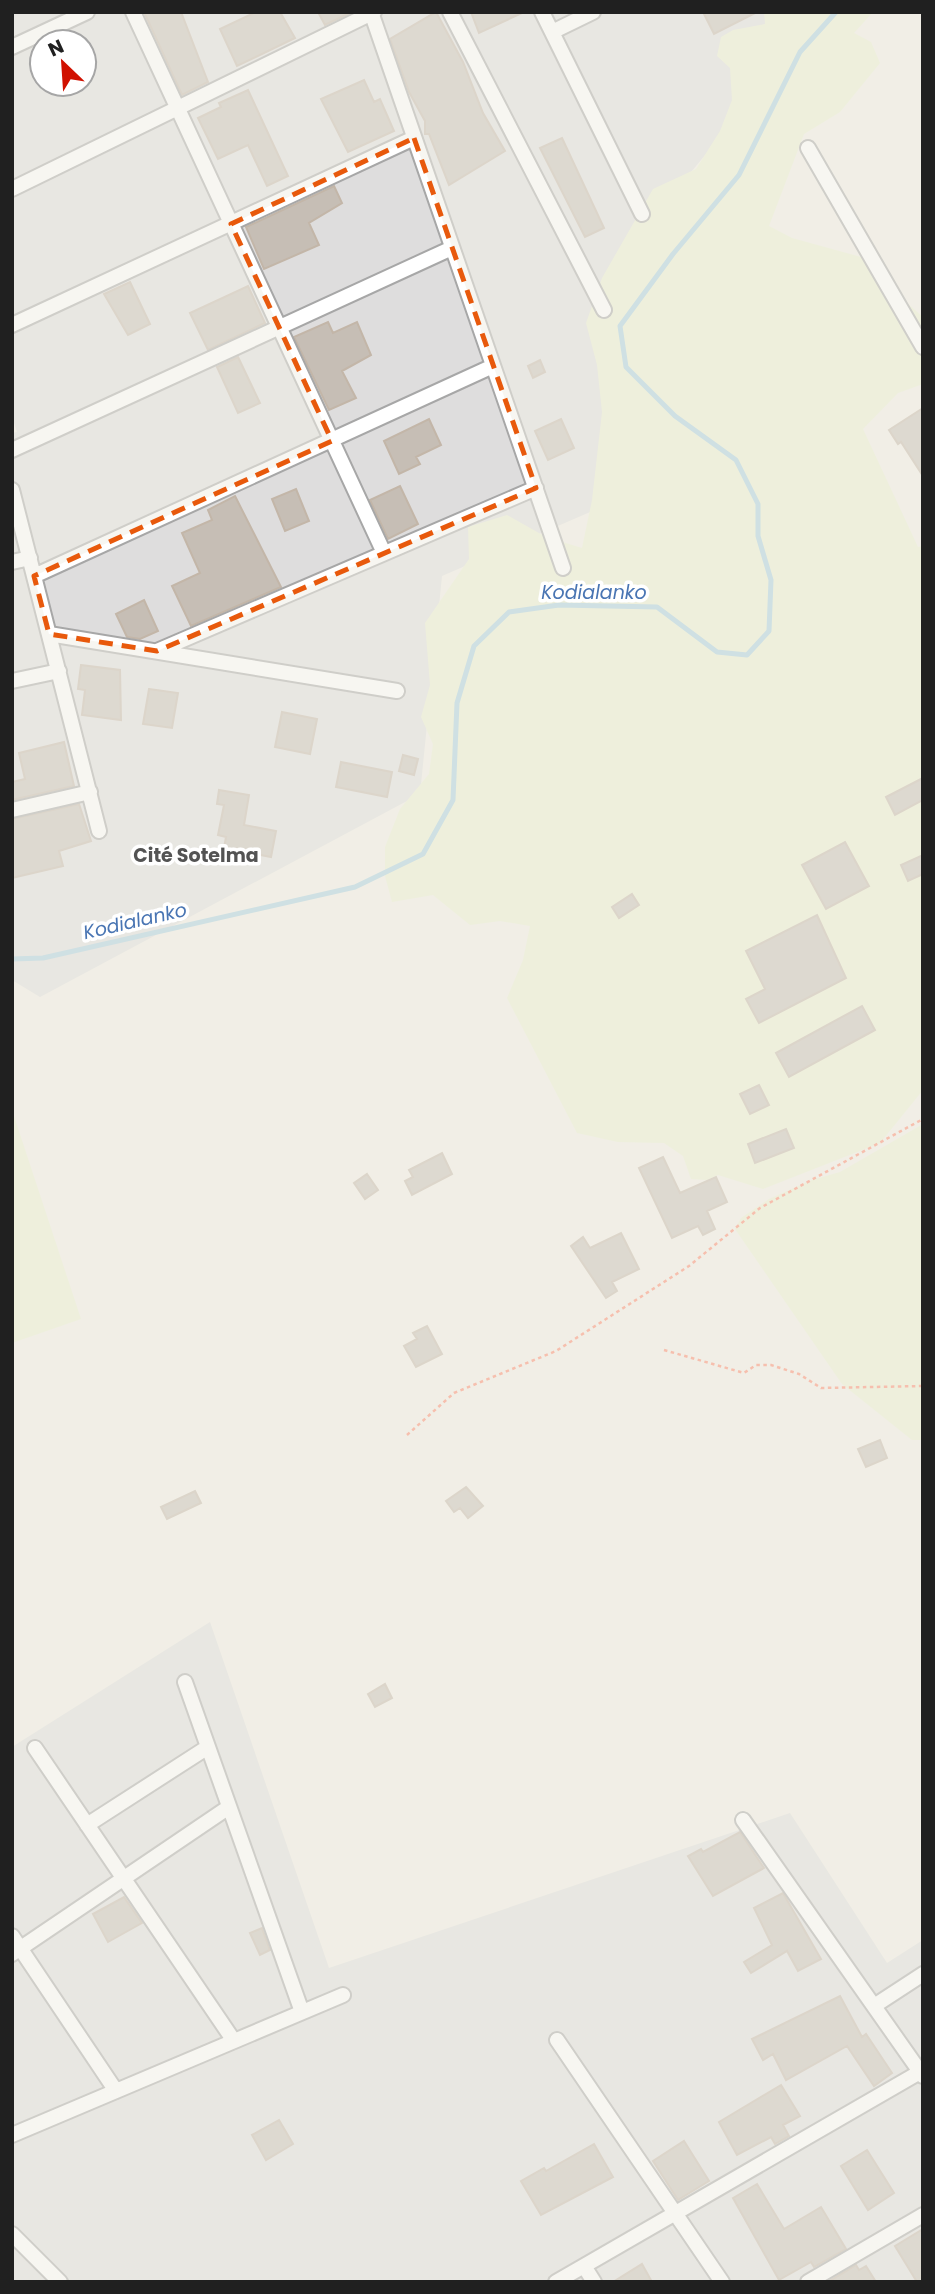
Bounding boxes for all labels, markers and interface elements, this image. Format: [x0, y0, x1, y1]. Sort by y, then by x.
north arrow [28, 28, 98, 98]
text: N [44, 33, 68, 63]
water label: Kodialanko [541, 579, 647, 606]
district label: Cité Sotelma [133, 842, 259, 869]
water label: Kodialanko [81, 896, 189, 946]

